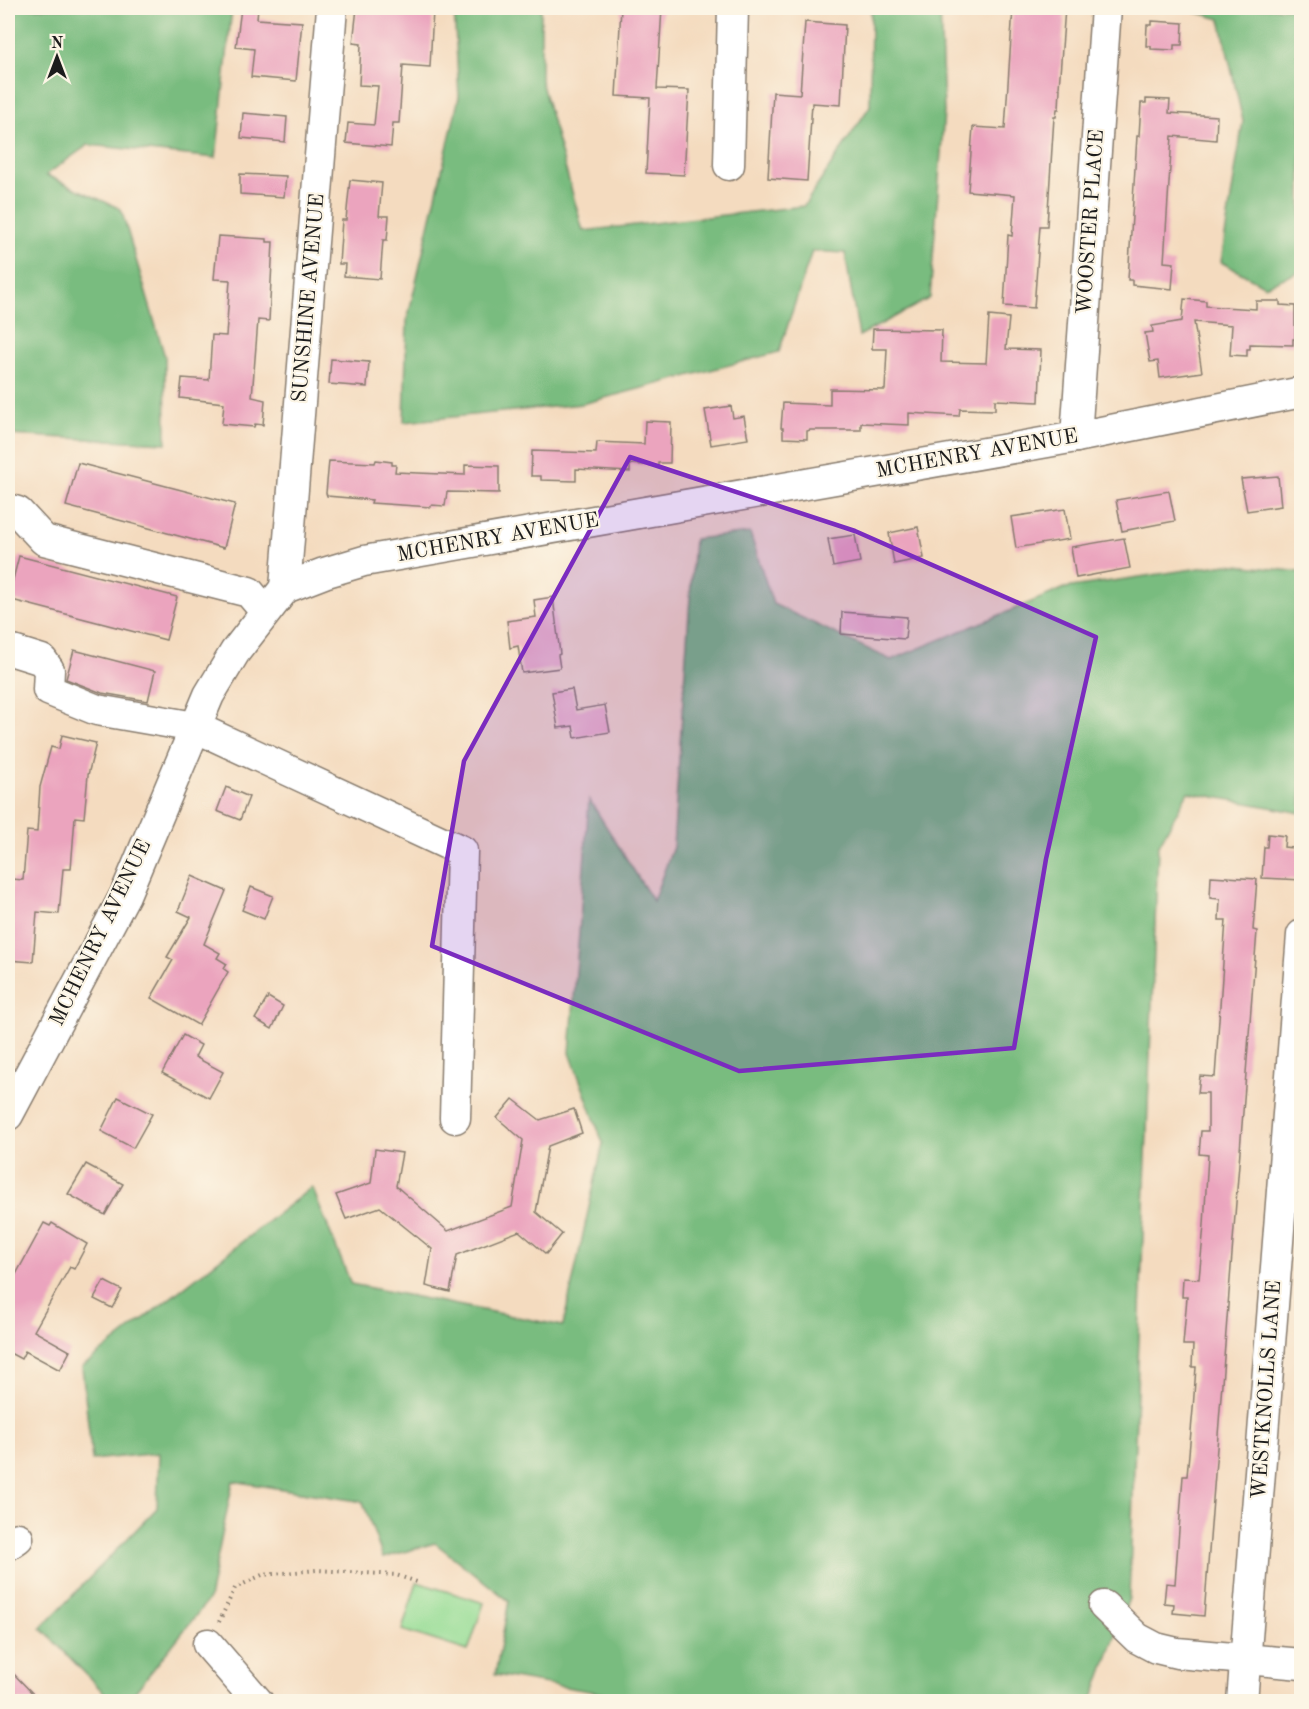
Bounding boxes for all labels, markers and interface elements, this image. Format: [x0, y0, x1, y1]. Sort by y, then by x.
north arrow [27, 27, 87, 87]
text: N [51, 36, 64, 52]
street label: WOOSTER PLACE [1074, 129, 1108, 315]
street label: SUNSHINE AVENUE [289, 193, 329, 403]
street label: MCHENRY AVENUE [874, 426, 1080, 482]
street label: MCHENRY AVENUE [395, 510, 601, 566]
street label: MCHENRY AVENUE [47, 836, 155, 1030]
street label: WESTKNOLLS LANE [1249, 1280, 1285, 1500]

